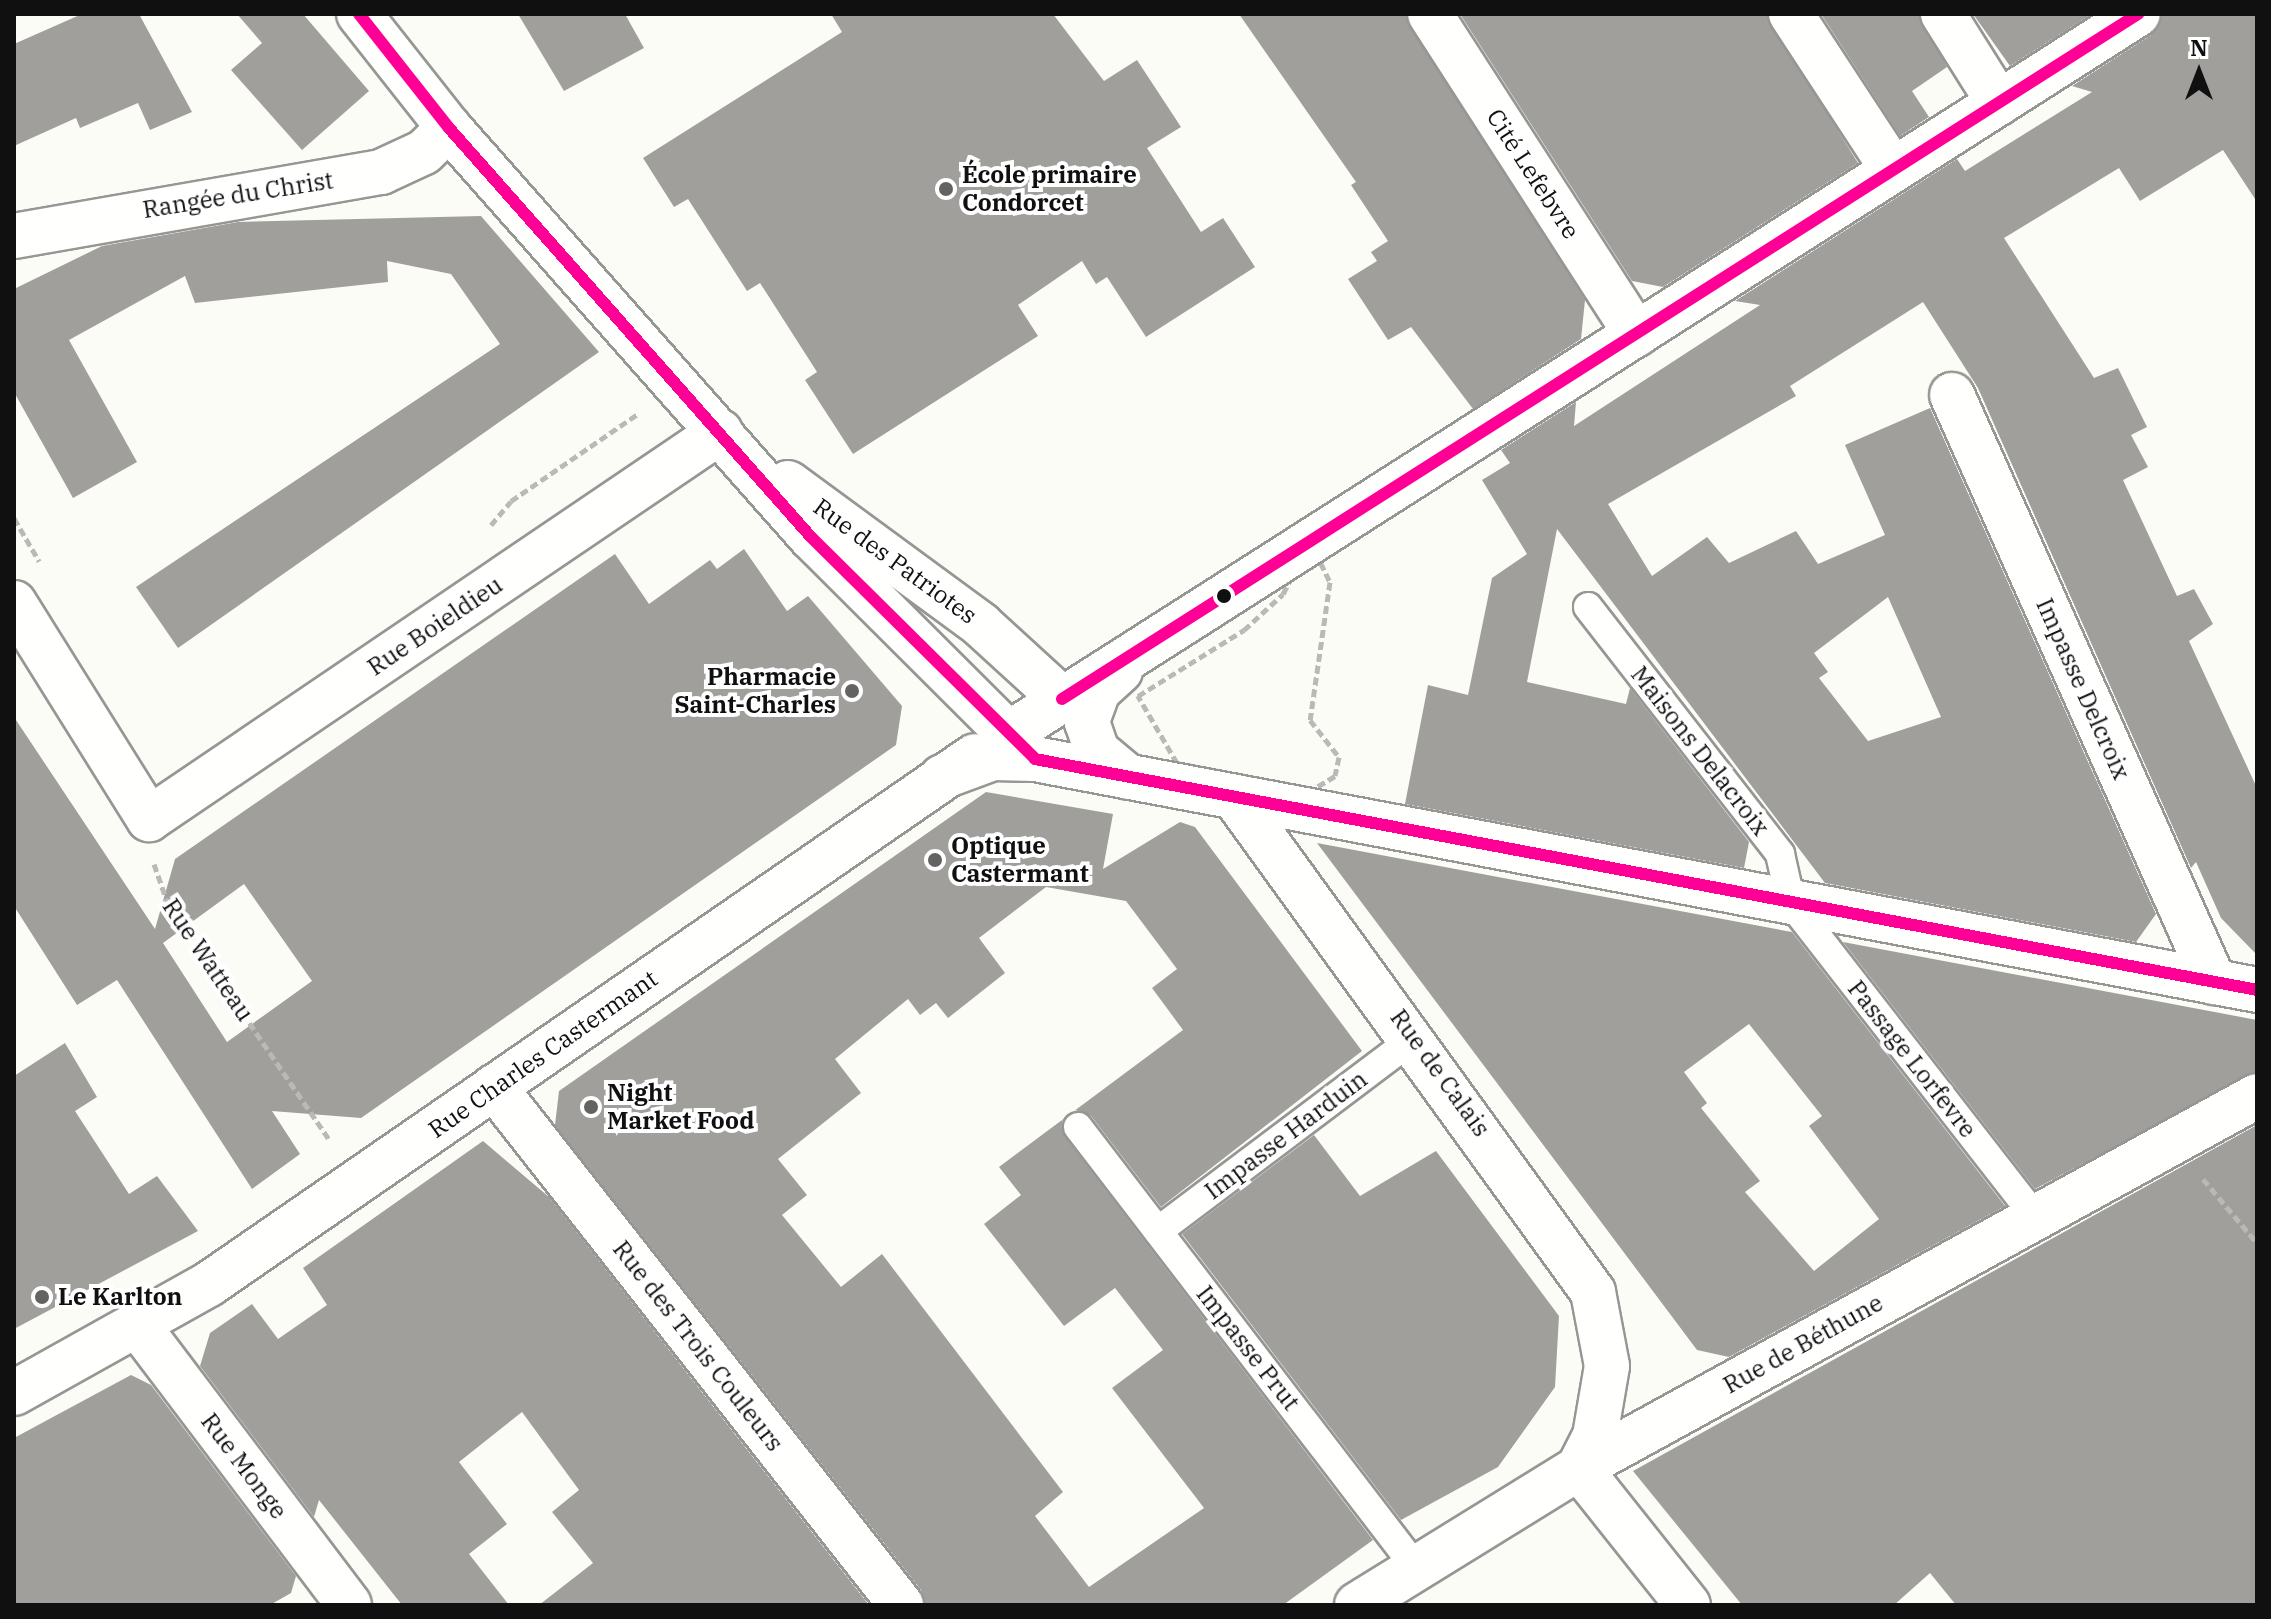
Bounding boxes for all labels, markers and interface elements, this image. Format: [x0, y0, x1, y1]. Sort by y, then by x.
north arrow [2159, 32, 2239, 112]
text: N [2190, 33, 2208, 62]
street label: Cité Lefebvre [1480, 104, 1586, 244]
place label: École primaire Condorcet [962, 161, 1137, 217]
street label: Rangée du Christ [141, 166, 335, 224]
marker: École primaire Condorcet [937, 180, 955, 198]
street label: Rue des Patriotes [808, 492, 982, 630]
street label: Rue Boieldieu [362, 570, 508, 682]
unlabelled marker [1216, 588, 1232, 604]
street label: Impasse Delcroix [2030, 594, 2136, 784]
street label: Maisons Delacroix [1625, 661, 1775, 841]
place label: Pharmacie Saint-Charles [675, 663, 836, 719]
marker: Pharmacie Saint-Charles [843, 682, 861, 700]
place label: Optique Castermant [951, 832, 1089, 888]
marker: Optique Castermant [926, 851, 944, 869]
street label: Rue Watteau [156, 893, 260, 1027]
street label: Rue Charles Castermant [423, 964, 663, 1144]
street label: Passage Lorfevre [1842, 975, 1982, 1143]
street label: Rue de Calais [1384, 1004, 1496, 1142]
street label: Impasse Harduin [1199, 1065, 1373, 1205]
place label: Night Market Food [607, 1079, 754, 1135]
marker: Night Market Food [582, 1098, 600, 1116]
street label: Rue des Trois Couleurs [607, 1235, 789, 1457]
street label: Impasse Prut [1190, 1280, 1306, 1416]
place label: Le Karlton [58, 1283, 182, 1311]
marker: Le Karlton [33, 1288, 51, 1306]
street label: Rue de Béthune [1718, 1288, 1888, 1400]
street label: Rue Monge [195, 1407, 293, 1525]

